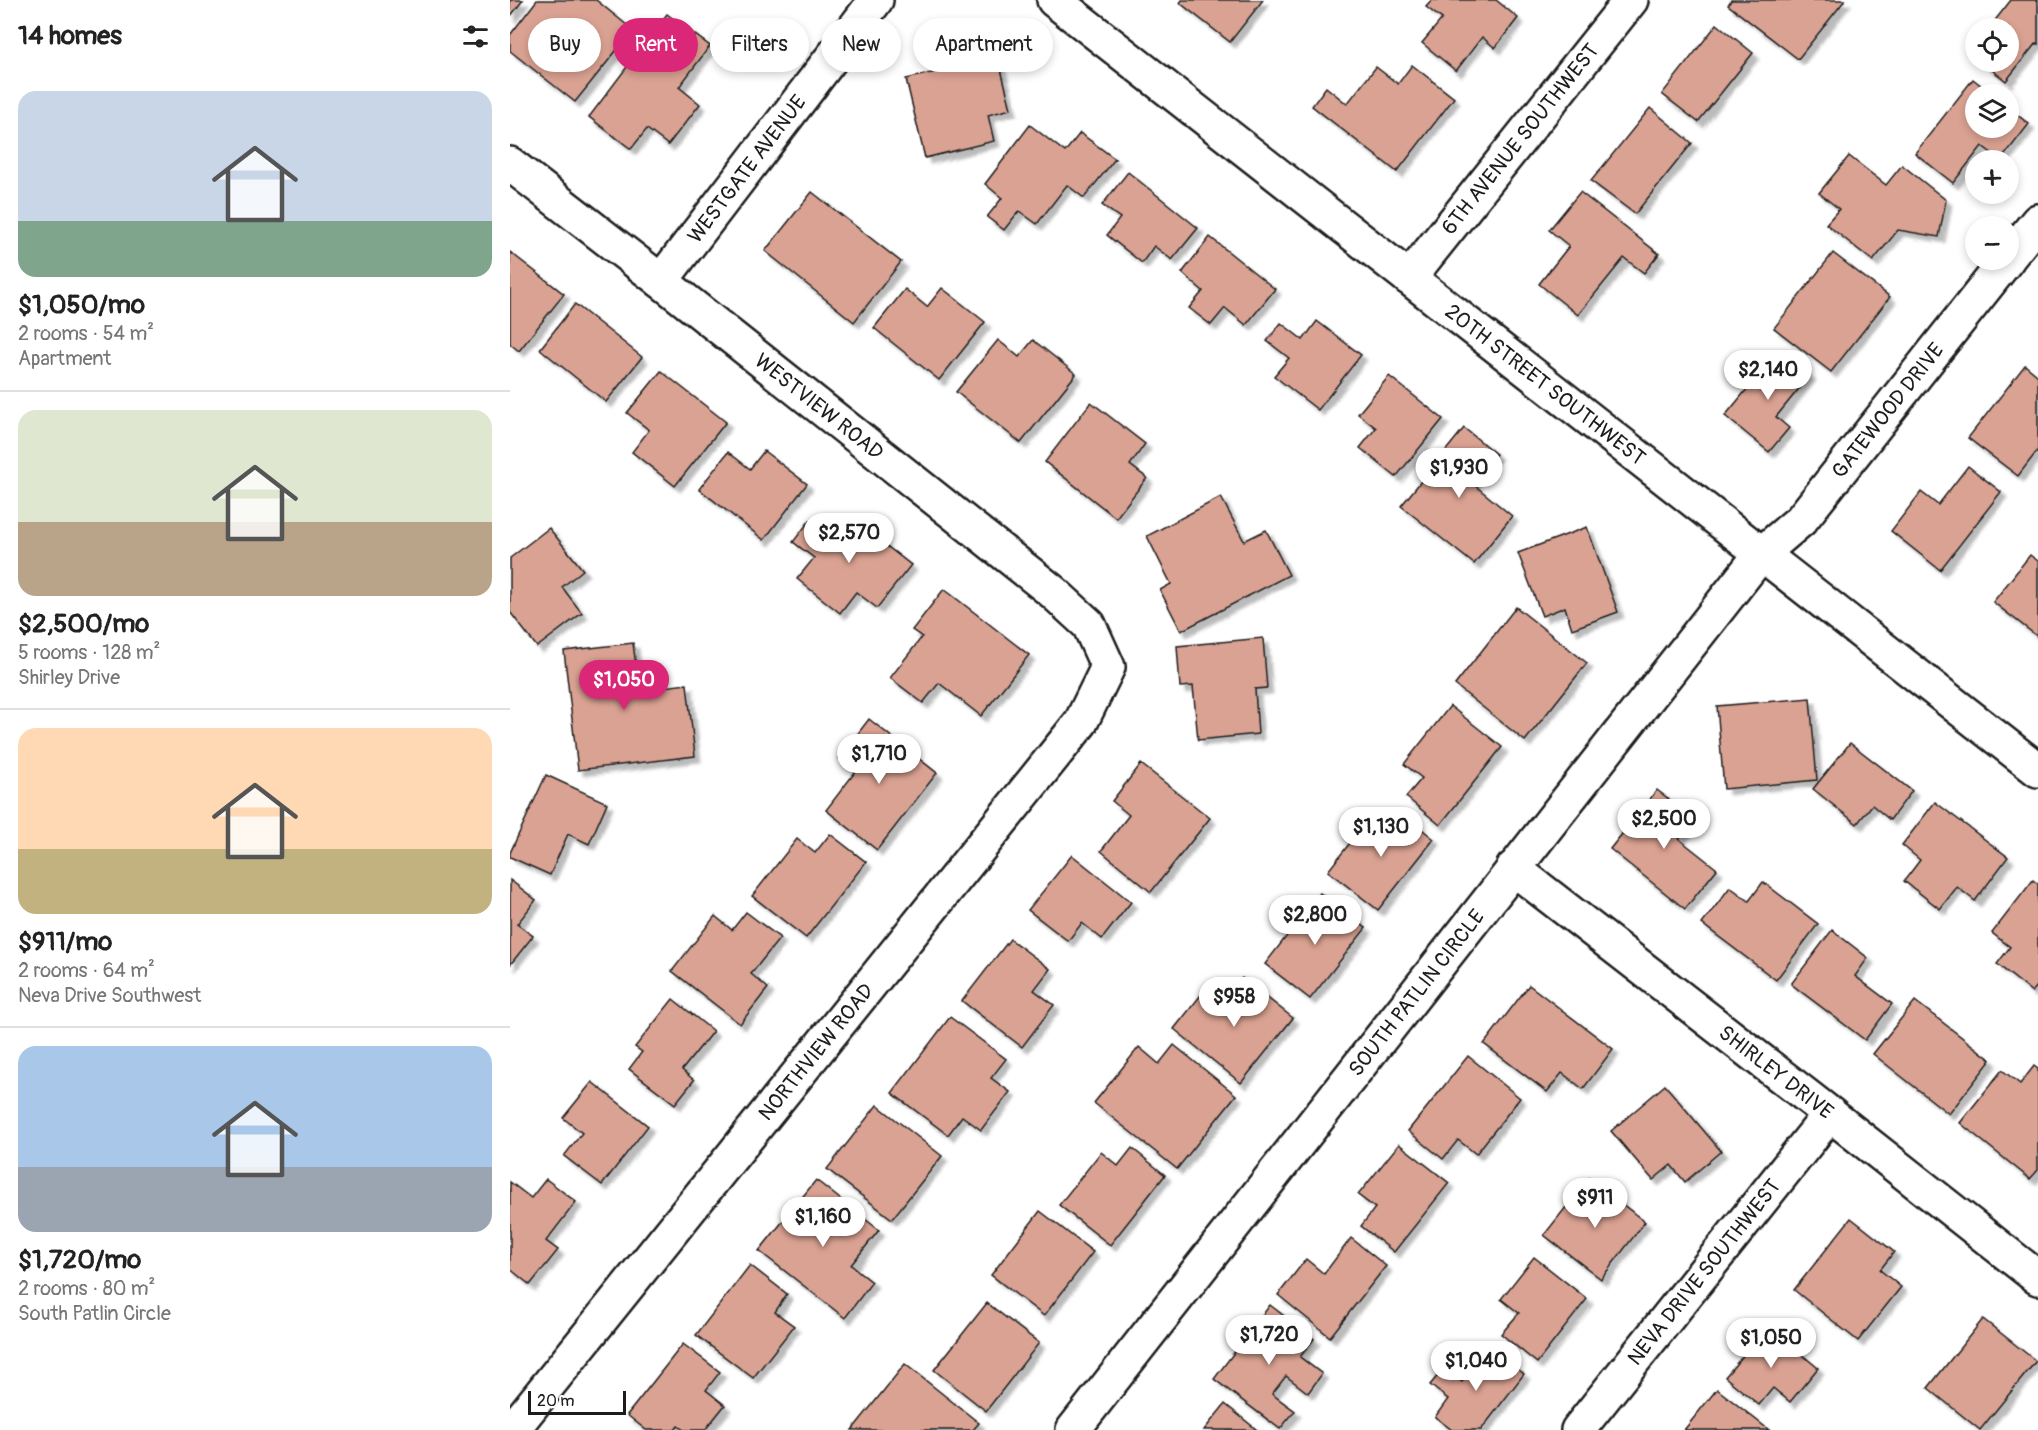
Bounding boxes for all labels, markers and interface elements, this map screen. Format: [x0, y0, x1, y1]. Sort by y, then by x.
chip: Buy [528, 18, 601, 72]
chip: Rent [613, 18, 698, 72]
chip: Filters [710, 18, 809, 72]
chip: New [821, 18, 901, 72]
chip: Apartment [913, 18, 1053, 72]
map controls [1965, 18, 2019, 270]
button: locate [1965, 18, 2019, 72]
text: 14 homes [18, 20, 122, 52]
icon: filters [459, 20, 492, 53]
street label: 6TH AVENUE SOUTHWEST [1436, 38, 1605, 240]
button: layers [1965, 84, 2019, 138]
street label: WESTGATE AVENUE [682, 90, 812, 249]
icon: home [201, 130, 309, 238]
button: + [1965, 150, 2019, 204]
button: − [1965, 216, 2019, 270]
text: $1,050/mo [18, 289, 145, 321]
street label: 20TH STREET SOUTHWEST [1440, 298, 1651, 472]
text: 2 rooms · 54 m² [18, 321, 154, 346]
street label: GATEWOOD DRIVE [1826, 338, 1950, 484]
text: Apartment [18, 346, 111, 371]
street label: WESTVIEW ROAD [749, 348, 889, 466]
pin: $2,140 [1719, 350, 1817, 401]
text: $2,140 [1738, 357, 1798, 382]
pin: $1,930 [1410, 448, 1508, 499]
icon: home [201, 449, 309, 557]
text: $1,930 [1430, 455, 1488, 480]
pin: $2,570 [800, 513, 898, 564]
text: $2,570 [818, 520, 880, 545]
text: $2,500/mo [18, 608, 149, 640]
text: 5 rooms · 128 m² [18, 640, 160, 665]
pin: $1,050 [575, 660, 673, 711]
text: Shirley Drive [18, 665, 120, 690]
text: $1,050 [593, 667, 655, 692]
pin: $1,710 [830, 734, 928, 785]
text: $1,710 [851, 741, 907, 766]
icon: home [201, 767, 309, 875]
pin: $2,500 [1615, 799, 1713, 850]
text: $2,500 [1631, 806, 1697, 831]
pin: $1,130 [1332, 807, 1430, 858]
text: $1,130 [1353, 814, 1409, 839]
pin: $2,800 [1266, 895, 1364, 946]
text: $2,800 [1283, 902, 1347, 927]
street label: SOUTH PATLIN CIRCLE [1343, 904, 1491, 1082]
text: $911/mo [18, 926, 112, 958]
text: 2 rooms · 64 m² [18, 958, 155, 983]
pin: $958 [1198, 977, 1270, 1028]
street label: NORTHVIEW ROAD [753, 978, 880, 1126]
text: Neva Drive Southwest [18, 983, 201, 1008]
text: $958 [1213, 984, 1255, 1009]
street label: SHIRLEY DRIVE [1713, 1020, 1839, 1126]
icon: home [201, 1085, 309, 1193]
street label: NEVA DRIVE SOUTHWEST [1622, 1173, 1787, 1371]
pin: $911 [1559, 1178, 1631, 1229]
text: $911 [1577, 1185, 1613, 1210]
pin: $1,160 [774, 1197, 872, 1248]
text: $1,160 [795, 1204, 851, 1229]
text: $1,720/mo [18, 1244, 141, 1276]
text: 2 rooms · 80 m² [18, 1276, 155, 1301]
text: South Patlin Circle [18, 1301, 171, 1326]
pin: $1,720 [1220, 1315, 1318, 1366]
pin: $1,050 [1722, 1318, 1820, 1369]
text: $1,720 [1239, 1322, 1299, 1347]
text: $1,050 [1740, 1325, 1802, 1350]
pin: $1,040 [1427, 1341, 1525, 1392]
text: $1,040 [1445, 1348, 1507, 1373]
scale bar [528, 1388, 626, 1416]
text: 20 m [537, 1391, 575, 1411]

